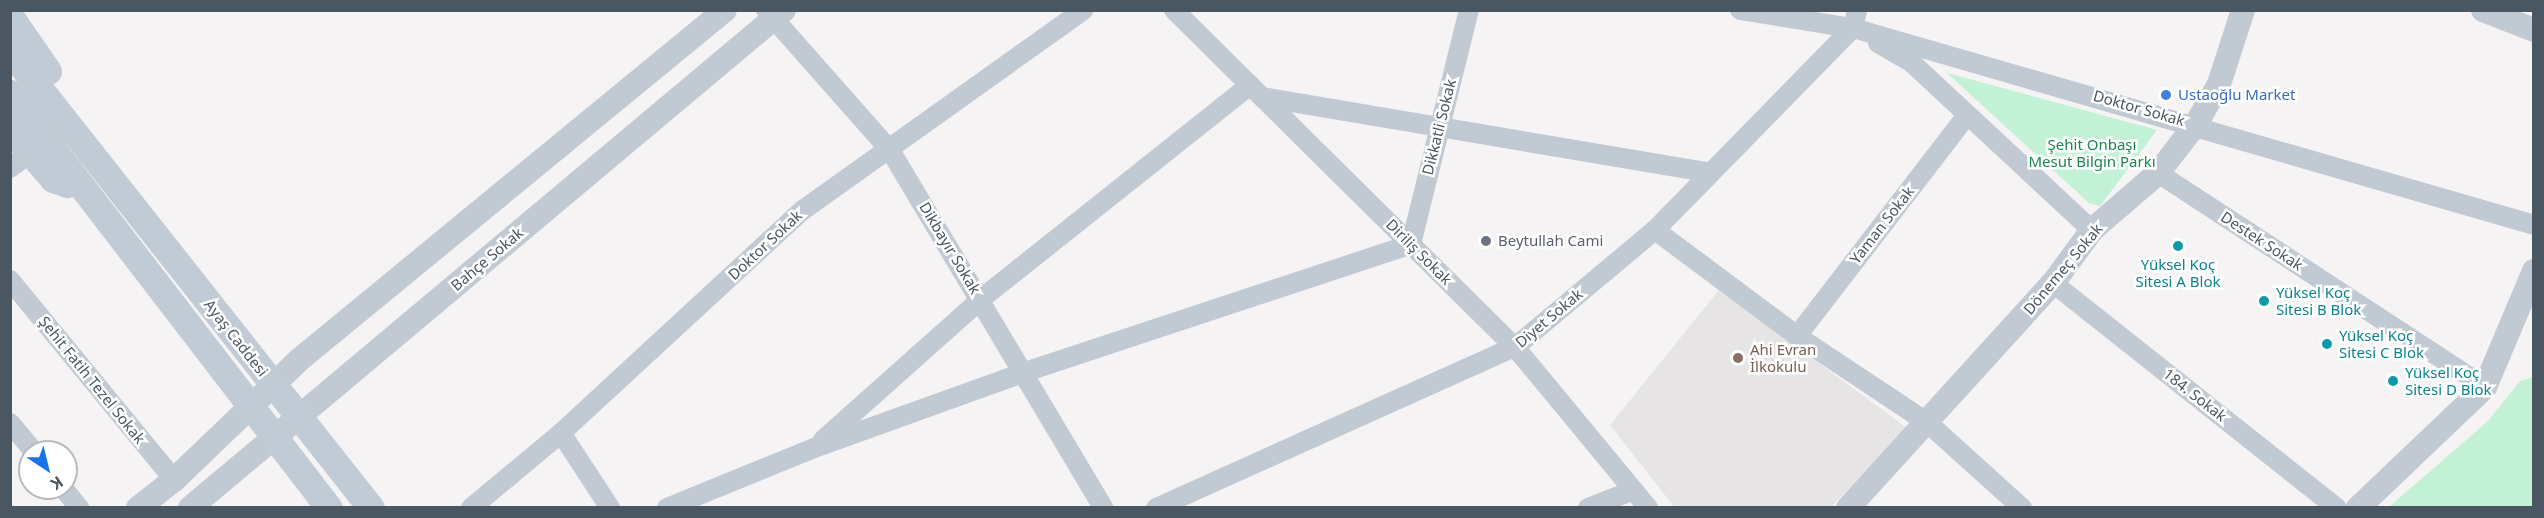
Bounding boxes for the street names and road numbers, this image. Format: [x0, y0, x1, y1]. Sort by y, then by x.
street label: Dikkatli Sokak [1418, 77, 1460, 177]
street label: Doktor Sokak [2091, 86, 2187, 130]
street label: Yaman Sokak [1846, 183, 1918, 267]
street label: Dikbayır Sokak [916, 199, 984, 297]
street label: Doktor Sokak [724, 206, 806, 284]
street label: Destek Sokak [2218, 208, 2306, 274]
street label: Diriliş Sokak [1382, 215, 1456, 289]
street label: Dönemeç Sokak [2020, 220, 2106, 318]
street label: Bahçe Sokak [447, 224, 527, 294]
street label: Diyet Sokak [1512, 285, 1586, 351]
street label: Ayaş Caddesi [200, 296, 272, 380]
street label: Şehit Fatih Tezel Sokak [35, 313, 149, 447]
street label: 184. Sokak [2160, 365, 2230, 425]

